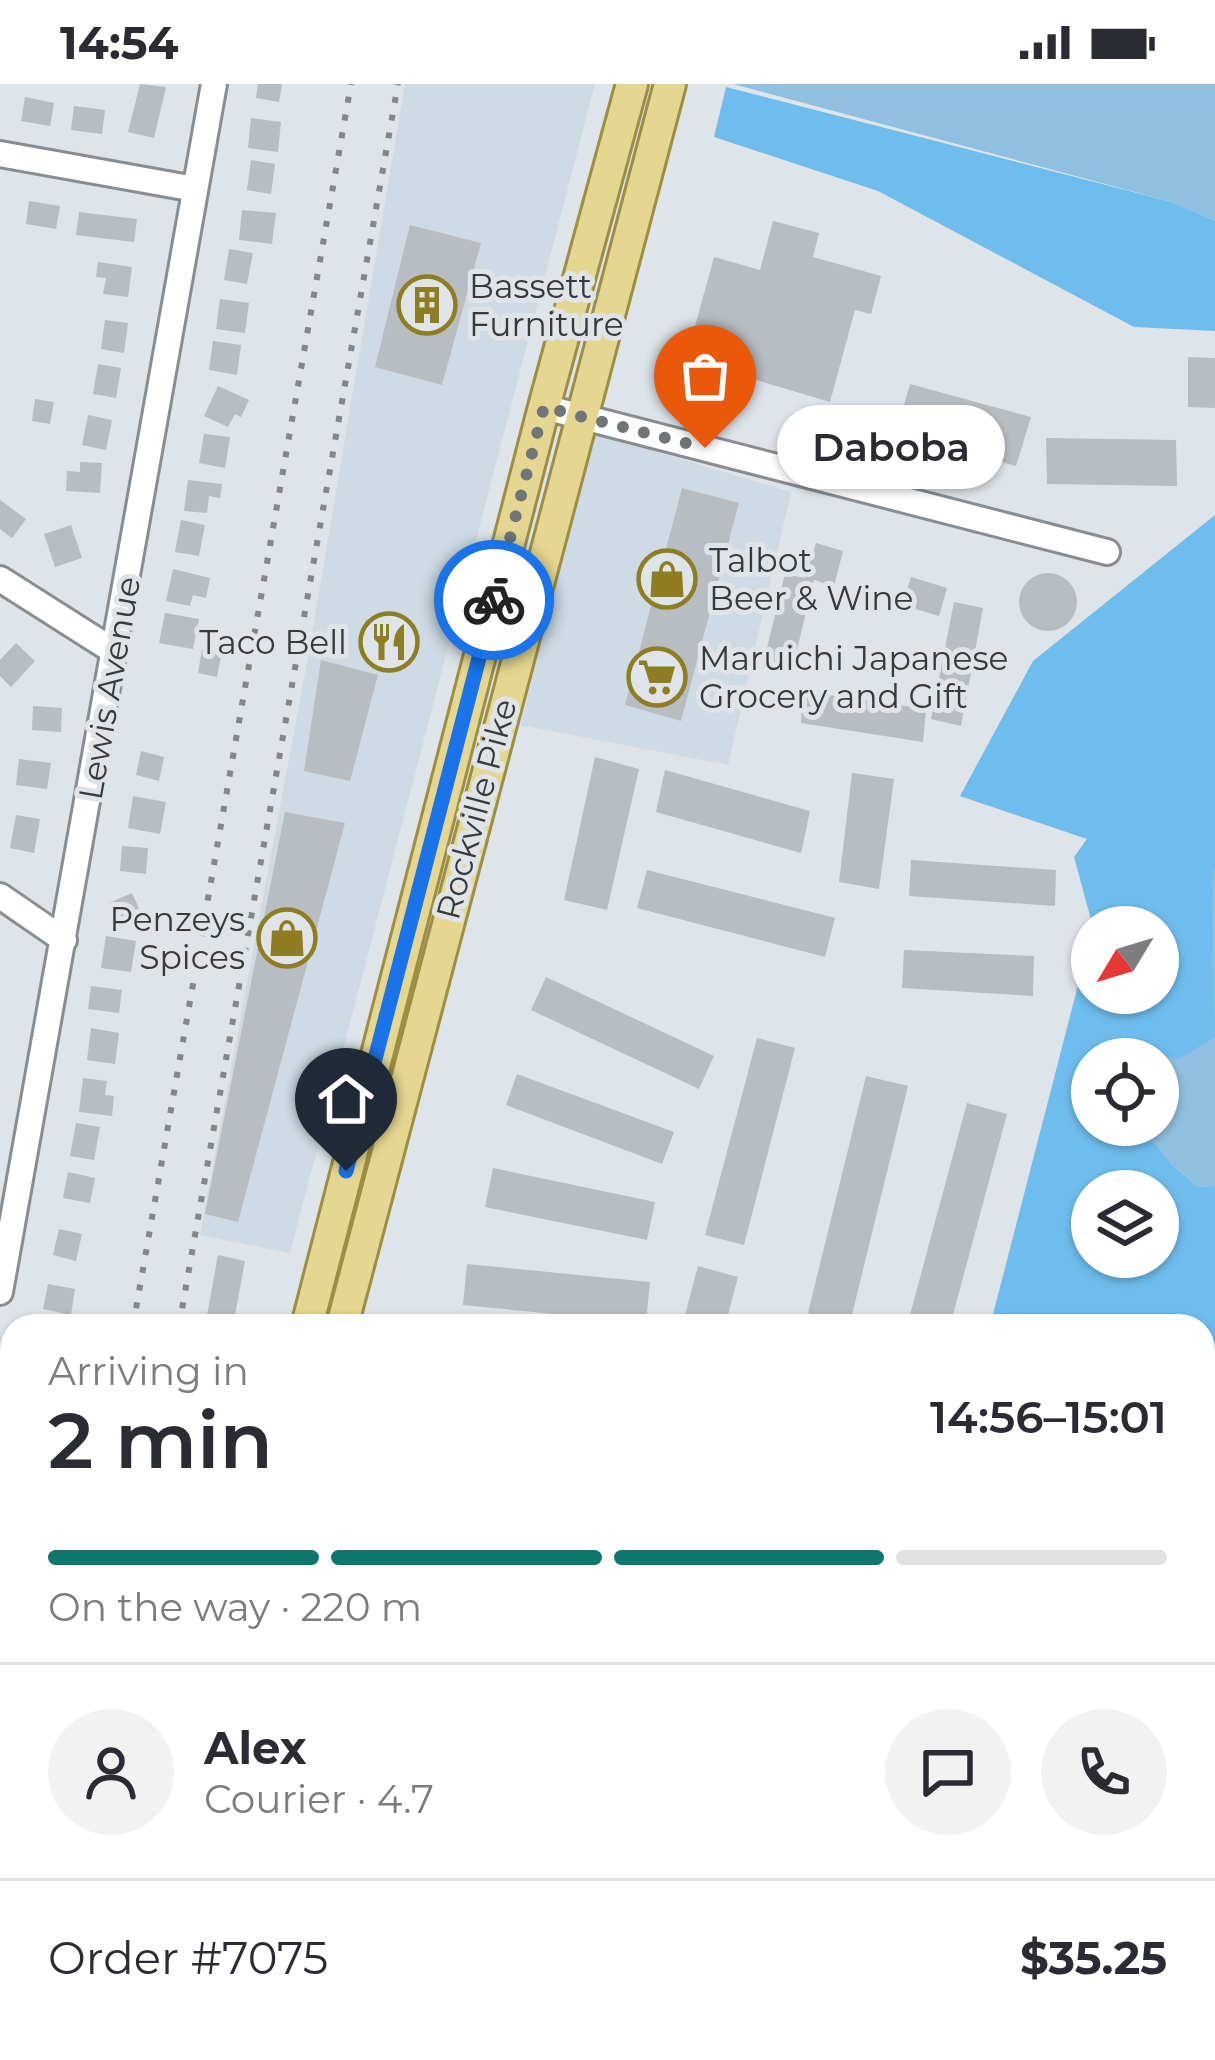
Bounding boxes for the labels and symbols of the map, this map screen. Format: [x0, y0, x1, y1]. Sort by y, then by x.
place label: Bassett Furniture [469, 266, 624, 344]
building icon: Bassett Furniture [396, 274, 458, 336]
pin [654, 325, 756, 448]
callout: Daboba [777, 406, 1005, 490]
courier [434, 540, 554, 660]
place label: Talbot Beer & Wine [709, 540, 914, 618]
shop icon: Talbot Beer & Wine [636, 548, 698, 610]
street label: Lewis Avenue [70, 573, 148, 803]
restaurant icon: Taco Bell [358, 611, 420, 673]
place label: Taco Bell [199, 622, 347, 662]
place label: Maruichi Japanese Grocery and Gift [699, 638, 1008, 716]
supermarket icon: Maruichi Japanese Grocery and Gift [626, 646, 688, 708]
street label: Rockville Pike [427, 695, 525, 923]
place label: Penzeys Spices [109, 899, 245, 977]
north arrow [1071, 906, 1179, 1014]
shop icon: Penzeys Spices [256, 907, 318, 969]
pin [295, 1048, 397, 1171]

